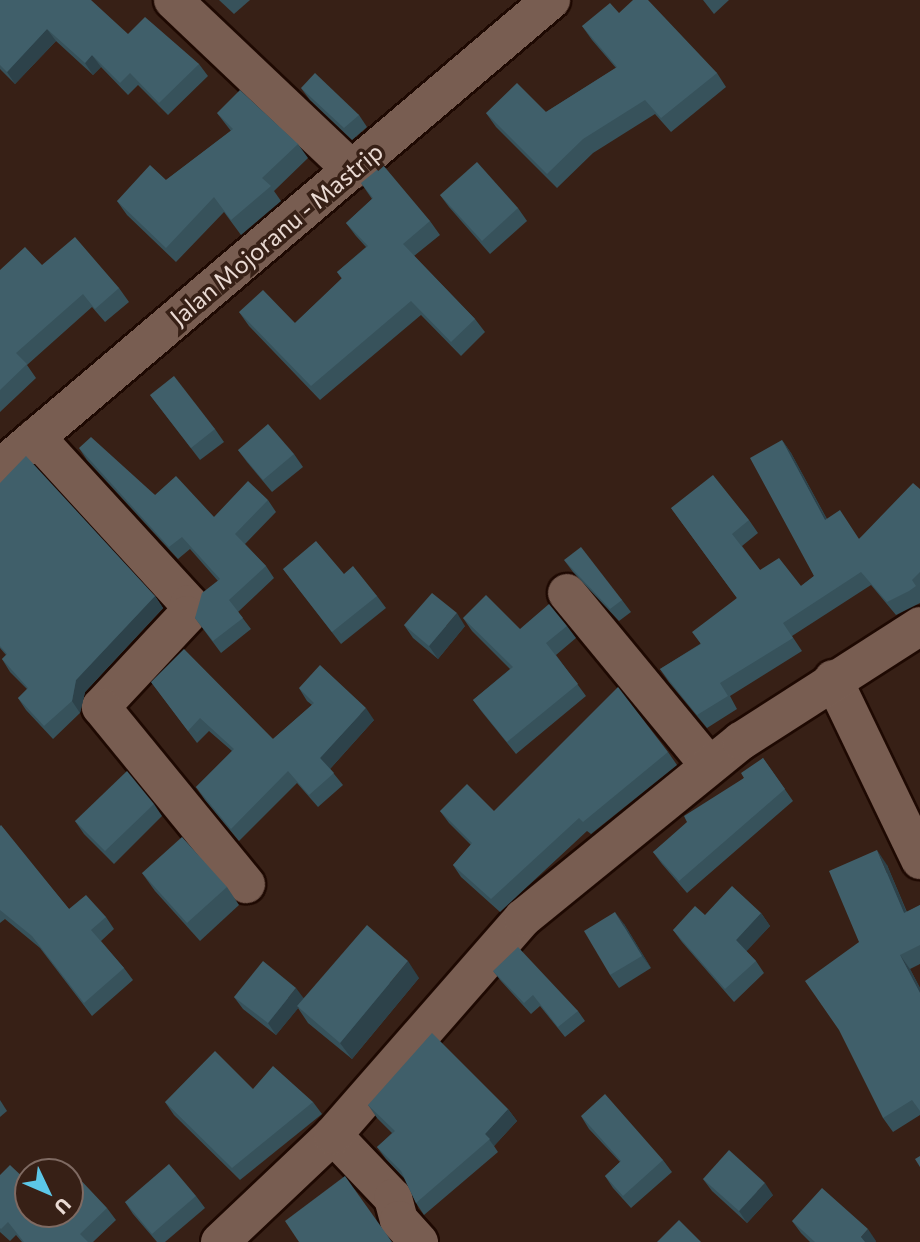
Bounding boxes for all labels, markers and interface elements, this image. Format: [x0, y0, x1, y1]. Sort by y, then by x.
street label: Jalan Mojoranu - Mastrip [164, 137, 388, 331]
north arrow [14, 1158, 84, 1228]
text: U [50, 1194, 76, 1220]

